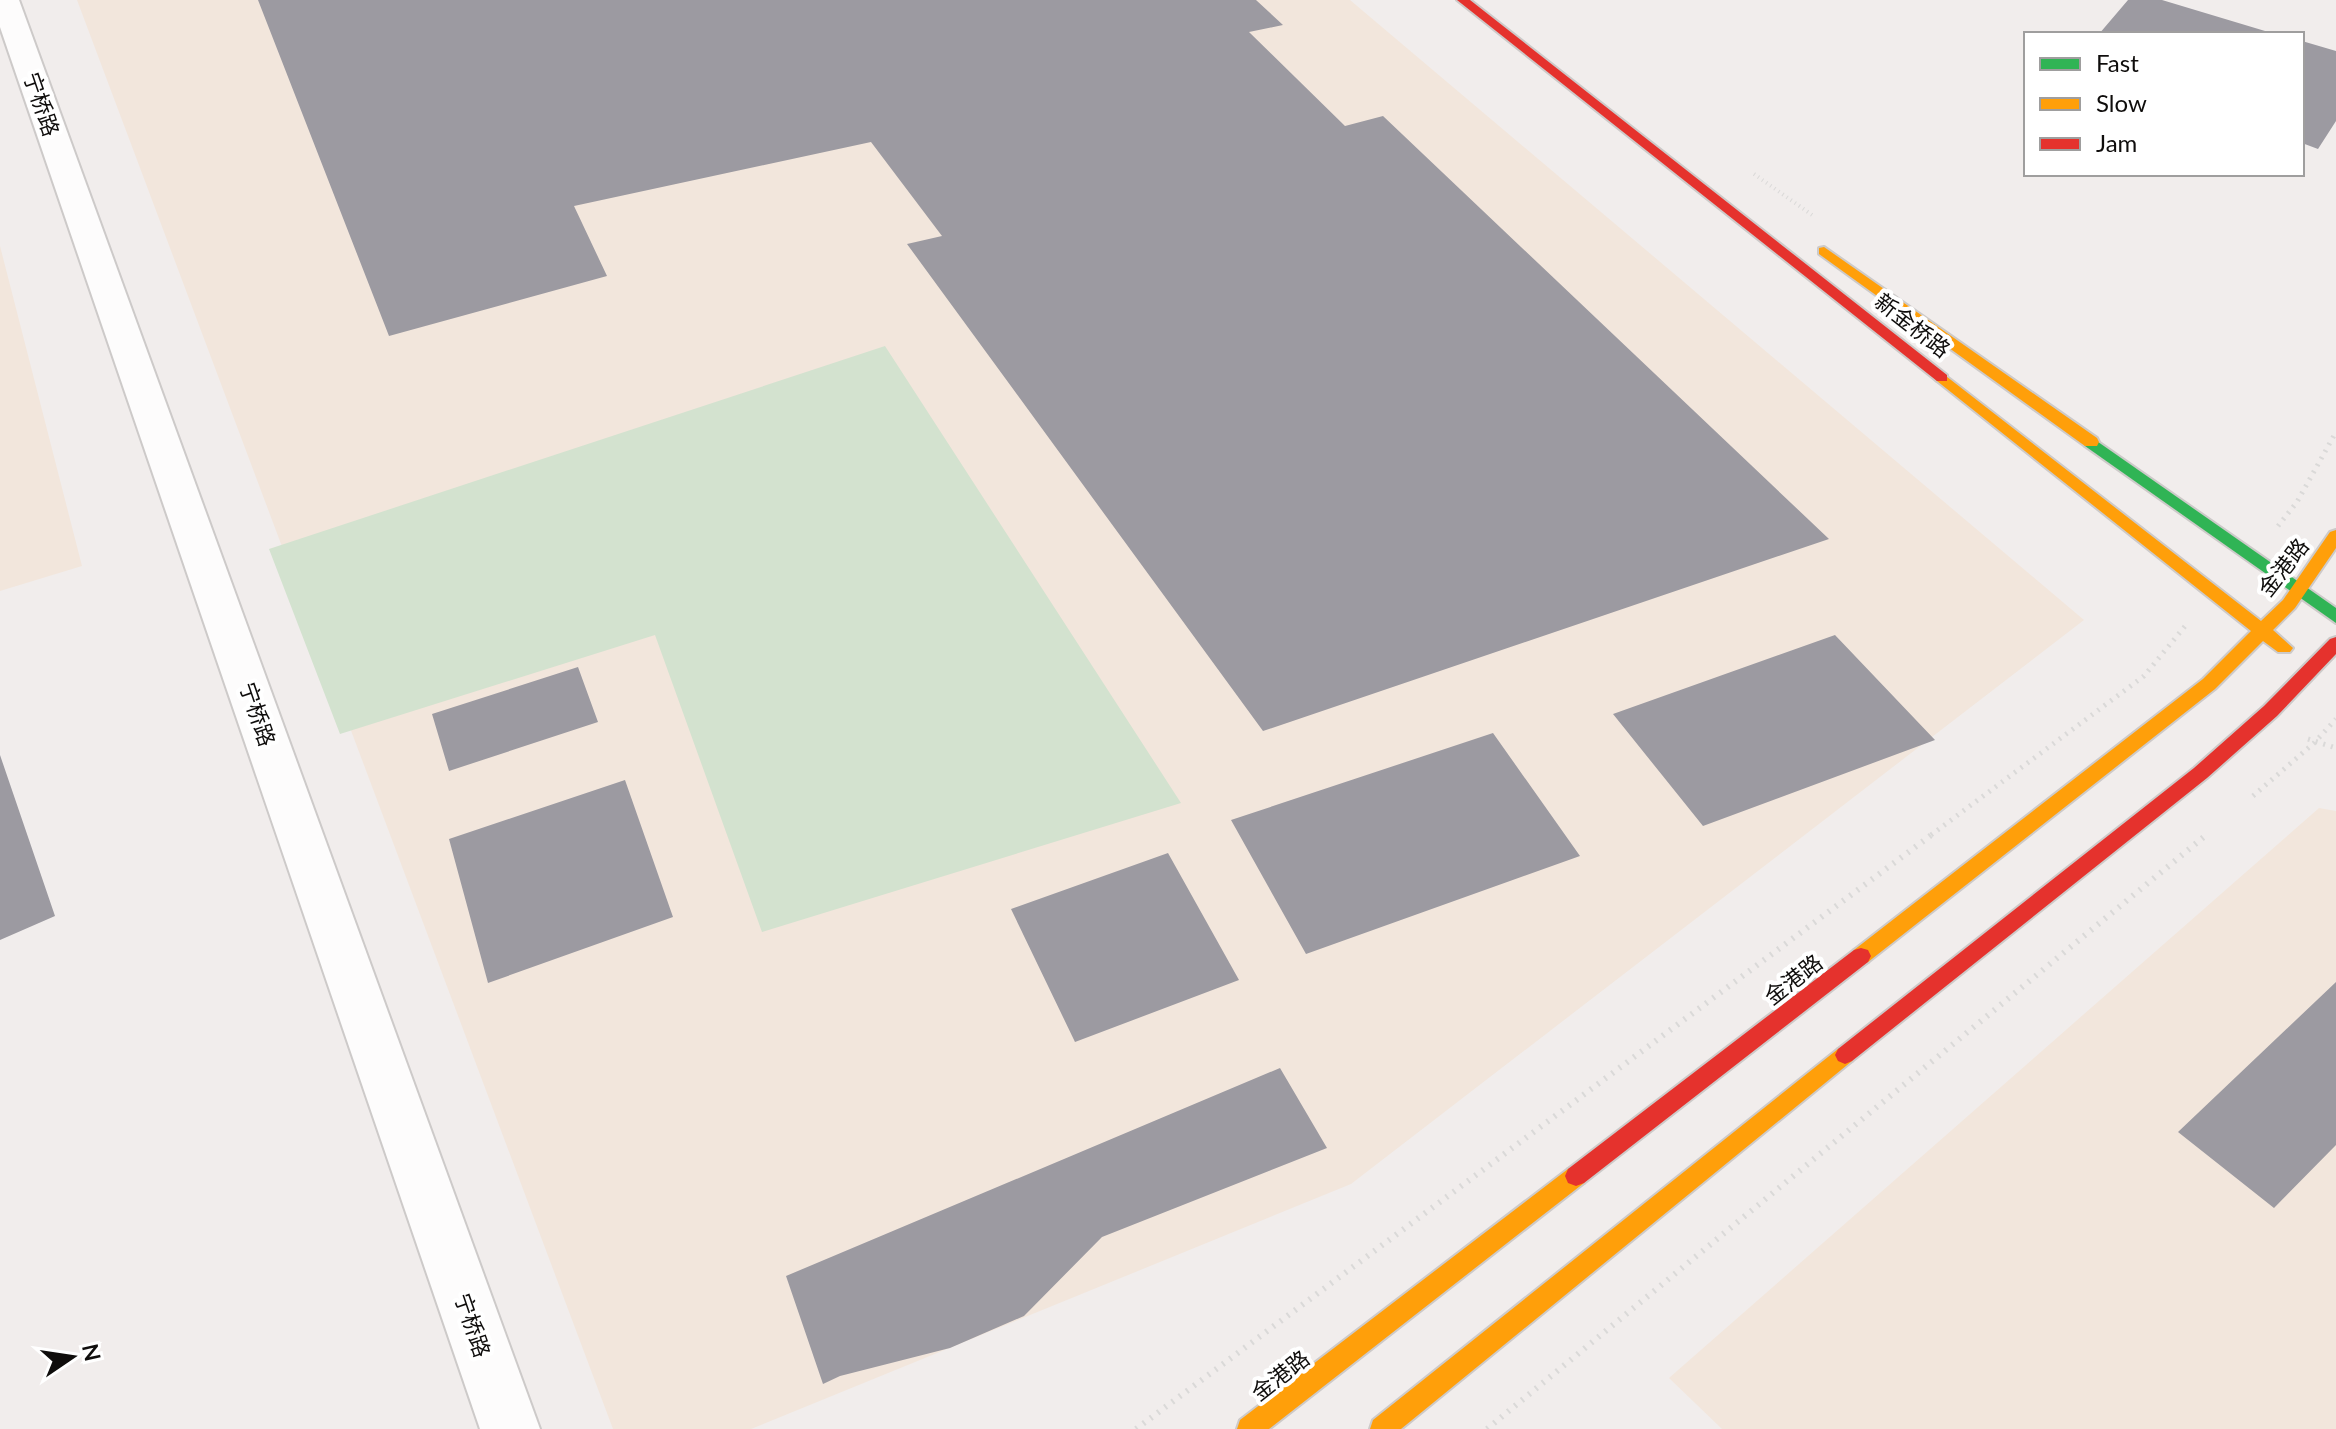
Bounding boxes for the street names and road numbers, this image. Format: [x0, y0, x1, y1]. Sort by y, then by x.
street label: 宁桥路 [18, 68, 66, 140]
street label: 新金桥路 [1870, 287, 1956, 363]
street label: 金港路 [2252, 533, 2314, 601]
street label: 宁桥路 [234, 678, 282, 750]
street label: 金港路 [1759, 948, 1827, 1010]
street label: 宁桥路 [449, 1289, 497, 1361]
street label: 金港路 [1246, 1344, 1314, 1406]

